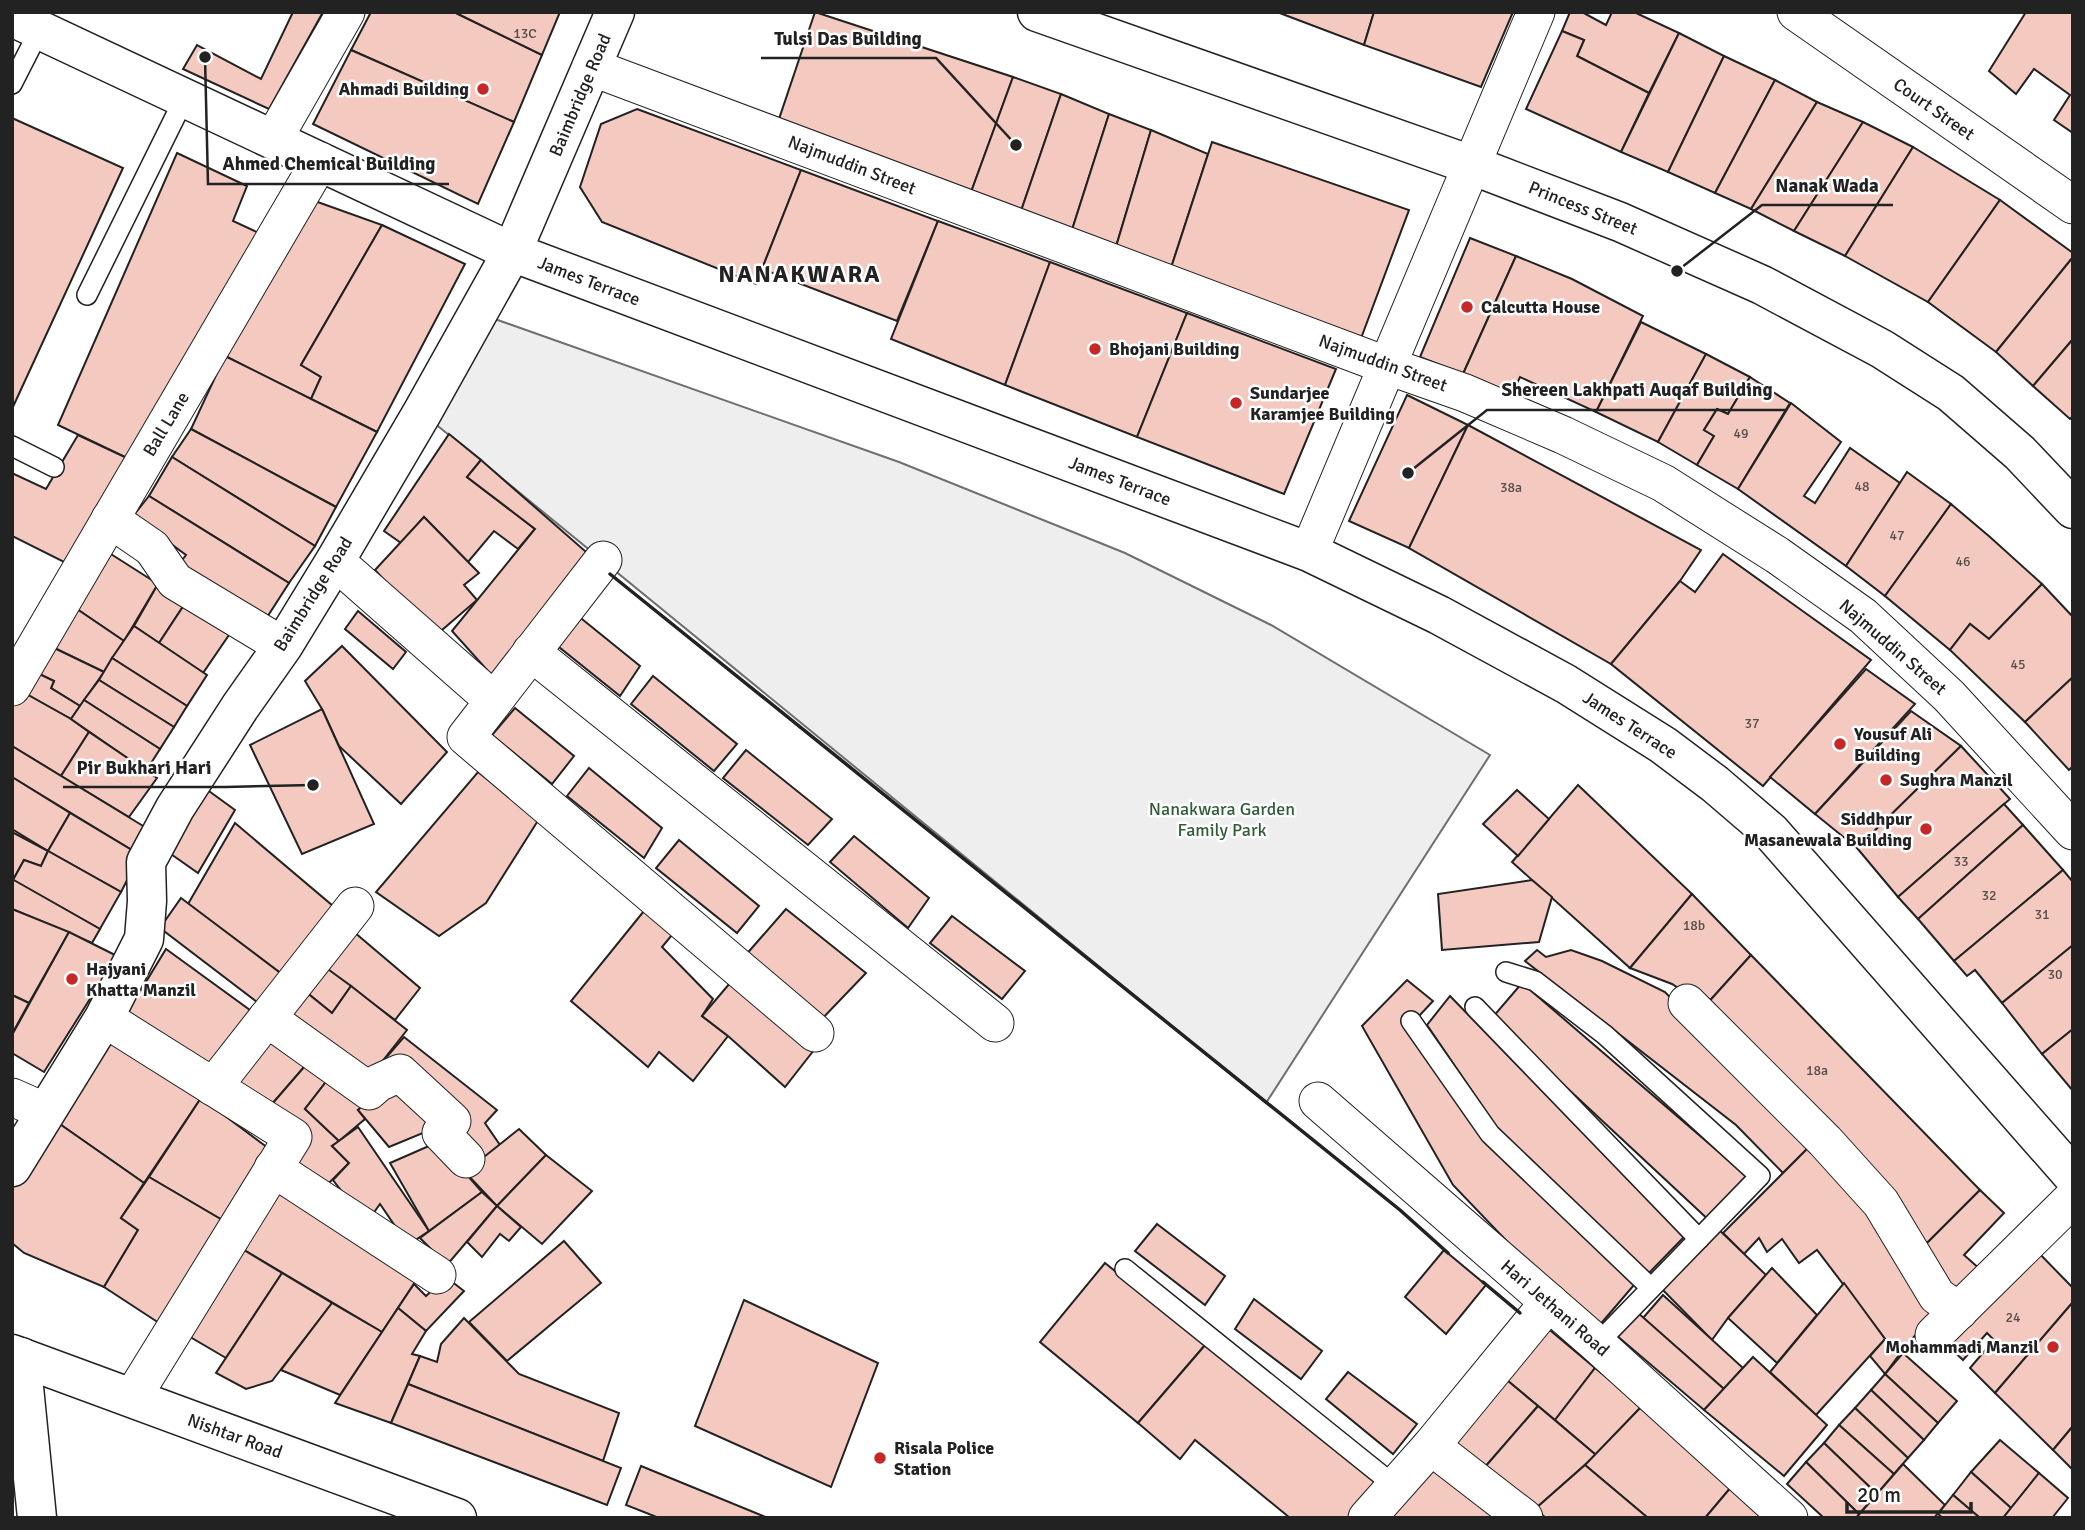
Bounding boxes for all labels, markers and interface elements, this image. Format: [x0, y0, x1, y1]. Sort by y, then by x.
callout: Tulsi Das Building [761, 18, 936, 58]
house number: 13C [513, 25, 537, 42]
text: Tulsi Das Building [774, 27, 922, 51]
street label: Baimbridge Road [544, 30, 616, 160]
street label: Court Street [1889, 73, 1979, 145]
place label: Ahmadi Building [339, 78, 469, 100]
marker: Ahmadi Building [475, 81, 491, 97]
street label: Najmuddin Street [785, 131, 919, 199]
callout: Ahmed Chemical Building [208, 144, 449, 184]
text: Ahmed Chemical Building [223, 152, 435, 176]
callout: Nanak Wada [1762, 165, 1893, 205]
text: Nanak Wada [1775, 174, 1879, 198]
street label: Princess Street [1525, 176, 1641, 240]
street label: James Terrace [535, 251, 643, 311]
district label: NANAKWARA [718, 259, 882, 289]
place label: Calcutta House [1481, 296, 1600, 318]
marker: Calcutta House [1459, 299, 1475, 315]
street label: Najmuddin Street [1316, 330, 1450, 396]
place label: Bhojani Building [1109, 338, 1240, 360]
marker: Bhojani Building [1087, 341, 1103, 357]
callout: Shereen Lakhpati Auqaf Building [1487, 370, 1786, 410]
text: Shereen Lakhpati Auqaf Building [1501, 378, 1773, 402]
place label: Sundarjee Karamjee Building [1250, 382, 1395, 425]
street label: Ball Lane [138, 388, 194, 460]
marker: Sundarjee Karamjee Building [1228, 395, 1244, 411]
house number: 49 [1733, 425, 1749, 442]
street label: James Terrace [1066, 451, 1174, 511]
house number: 48 [1854, 478, 1870, 495]
house number: 38a [1500, 479, 1522, 496]
house number: 47 [1889, 527, 1905, 544]
street label: Baimbridge Road [269, 533, 357, 655]
house number: 46 [1955, 553, 1971, 570]
street label: Najmuddin Street [1835, 594, 1951, 700]
house number: 45 [2010, 656, 2026, 673]
street label: James Terrace [1579, 686, 1681, 764]
house number: 37 [1744, 715, 1760, 732]
place label: Yousuf Ali Building [1853, 723, 1932, 766]
marker: Yousuf Ali Building [1832, 736, 1848, 752]
callout: Pir Bukhari Hari [63, 747, 226, 787]
text: Pir Bukhari Hari [77, 756, 211, 780]
place label: Sughra Manzil [1900, 769, 2013, 791]
marker: Sughra Manzil [1878, 772, 1894, 788]
park label: Nanakwara Garden Family Park [1149, 798, 1295, 841]
place label: Siddhpur Masanewala Building [1744, 808, 1913, 851]
marker: Siddhpur Masanewala Building [1918, 821, 1934, 837]
house number: 33 [1953, 853, 1969, 870]
house number: 32 [1981, 887, 1997, 904]
house number: 31 [2034, 906, 2050, 923]
house number: 18b [1683, 917, 1705, 934]
place label: Hajyani Khatta Manzil [86, 958, 196, 1001]
house number: 30 [2047, 966, 2063, 983]
marker: Hajyani Khatta Manzil [64, 971, 80, 987]
house number: 18a [1806, 1062, 1828, 1079]
street label: Hari Jethani Road [1496, 1255, 1614, 1361]
house number: 24 [2005, 1309, 2021, 1326]
place label: Mohammadi Manzil [1885, 1336, 2039, 1358]
marker: Mohammadi Manzil [2045, 1339, 2061, 1355]
street label: Nishtar Road [185, 1409, 285, 1463]
place label: Risala Police Station [894, 1437, 994, 1480]
marker: Risala Police Station [872, 1450, 888, 1466]
scale bar [1847, 1470, 1971, 1514]
text: 20 m [1857, 1482, 1901, 1508]

